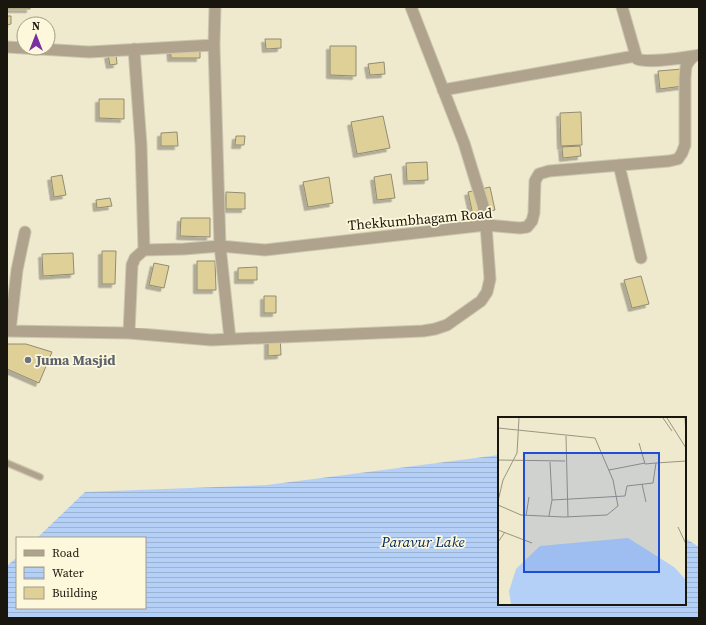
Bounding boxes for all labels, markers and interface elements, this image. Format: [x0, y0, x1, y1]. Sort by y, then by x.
north arrow [16, 16, 56, 56]
text: N [32, 19, 40, 34]
street label: Thekkumbhagam Road [347, 203, 493, 235]
place label: Juma Masjid [35, 350, 116, 370]
marker: Juma Masjid [23, 355, 33, 365]
inset map [498, 417, 686, 605]
water label: Paravur Lake [380, 531, 465, 552]
legend [16, 537, 146, 609]
text: Road [52, 545, 79, 561]
text: Water [52, 565, 84, 581]
text: Building [52, 585, 97, 601]

